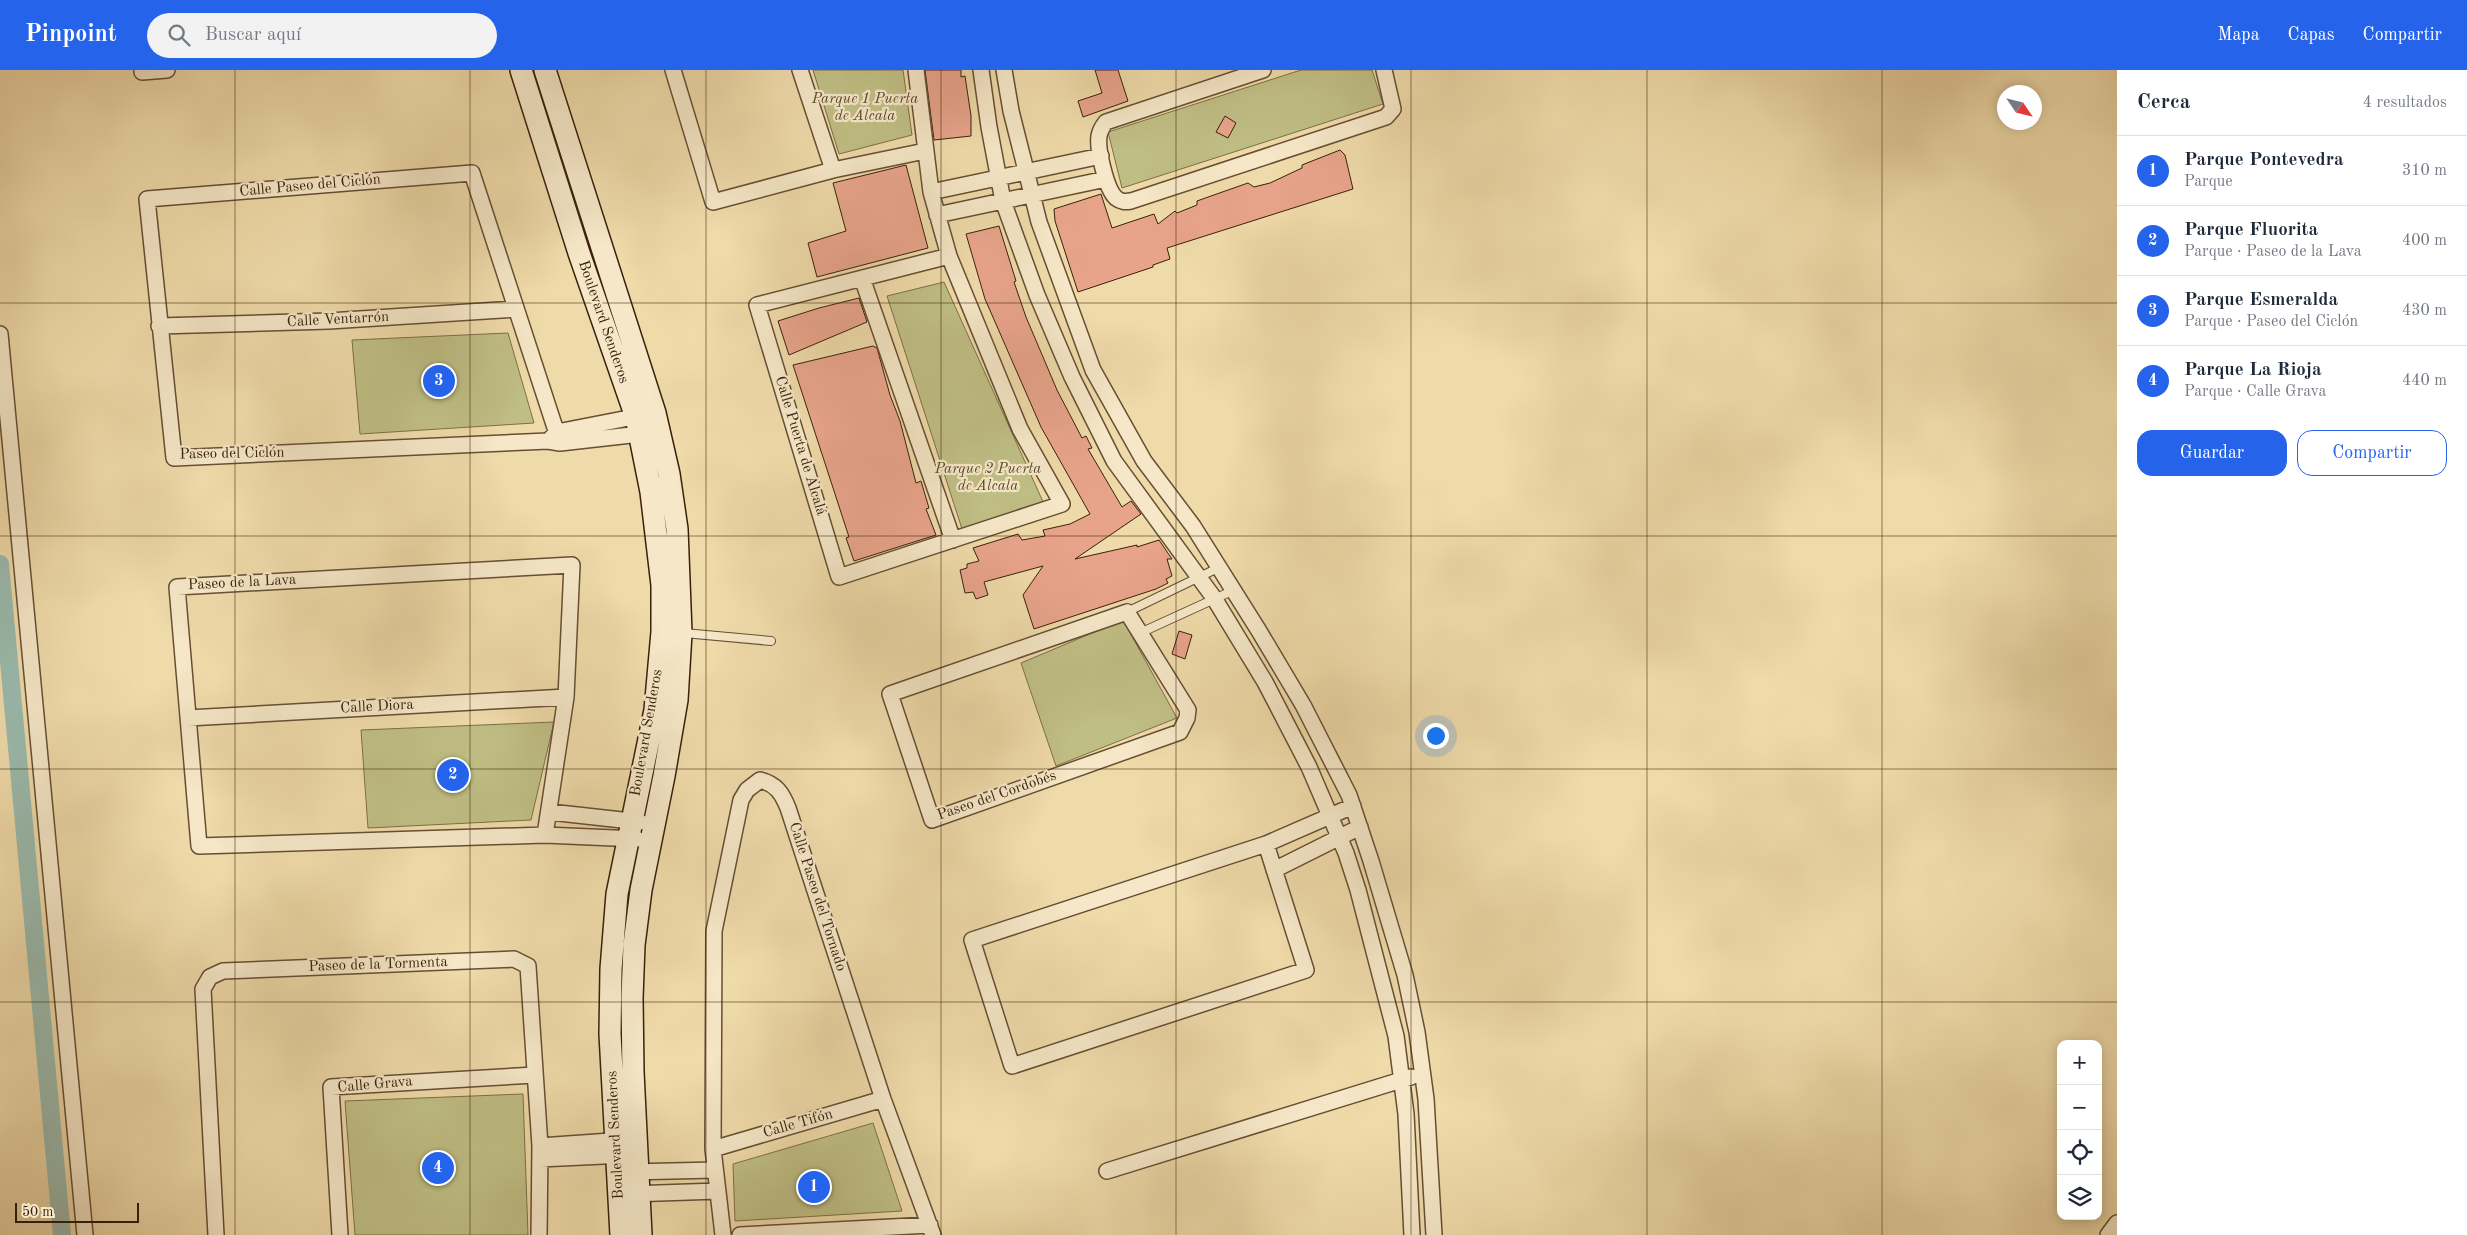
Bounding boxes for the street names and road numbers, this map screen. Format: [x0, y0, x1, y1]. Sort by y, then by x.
street label: Calle Paseo del Ciclón [239, 172, 381, 200]
street label: Boulevard Senderos [575, 259, 631, 385]
street label: Calle Ventarrón [287, 310, 389, 330]
street label: Calle Puerta de Alcalá [772, 375, 828, 518]
street label: Paseo del Ciclón [179, 446, 285, 462]
street label: Paseo de la Lava [187, 573, 297, 593]
street label: Boulevard Senderos [628, 668, 666, 798]
street label: Calle Diora [340, 698, 415, 716]
street label: Paseo del Cordobés [935, 769, 1059, 823]
street label: Calle Paseo del Tornado [786, 821, 848, 973]
street label: Paseo de la Tormenta [308, 955, 449, 975]
street label: Boulevard Senderos [605, 1070, 627, 1200]
street label: Calle Grava [337, 1074, 414, 1096]
street label: Calle Tifón [761, 1107, 835, 1141]

